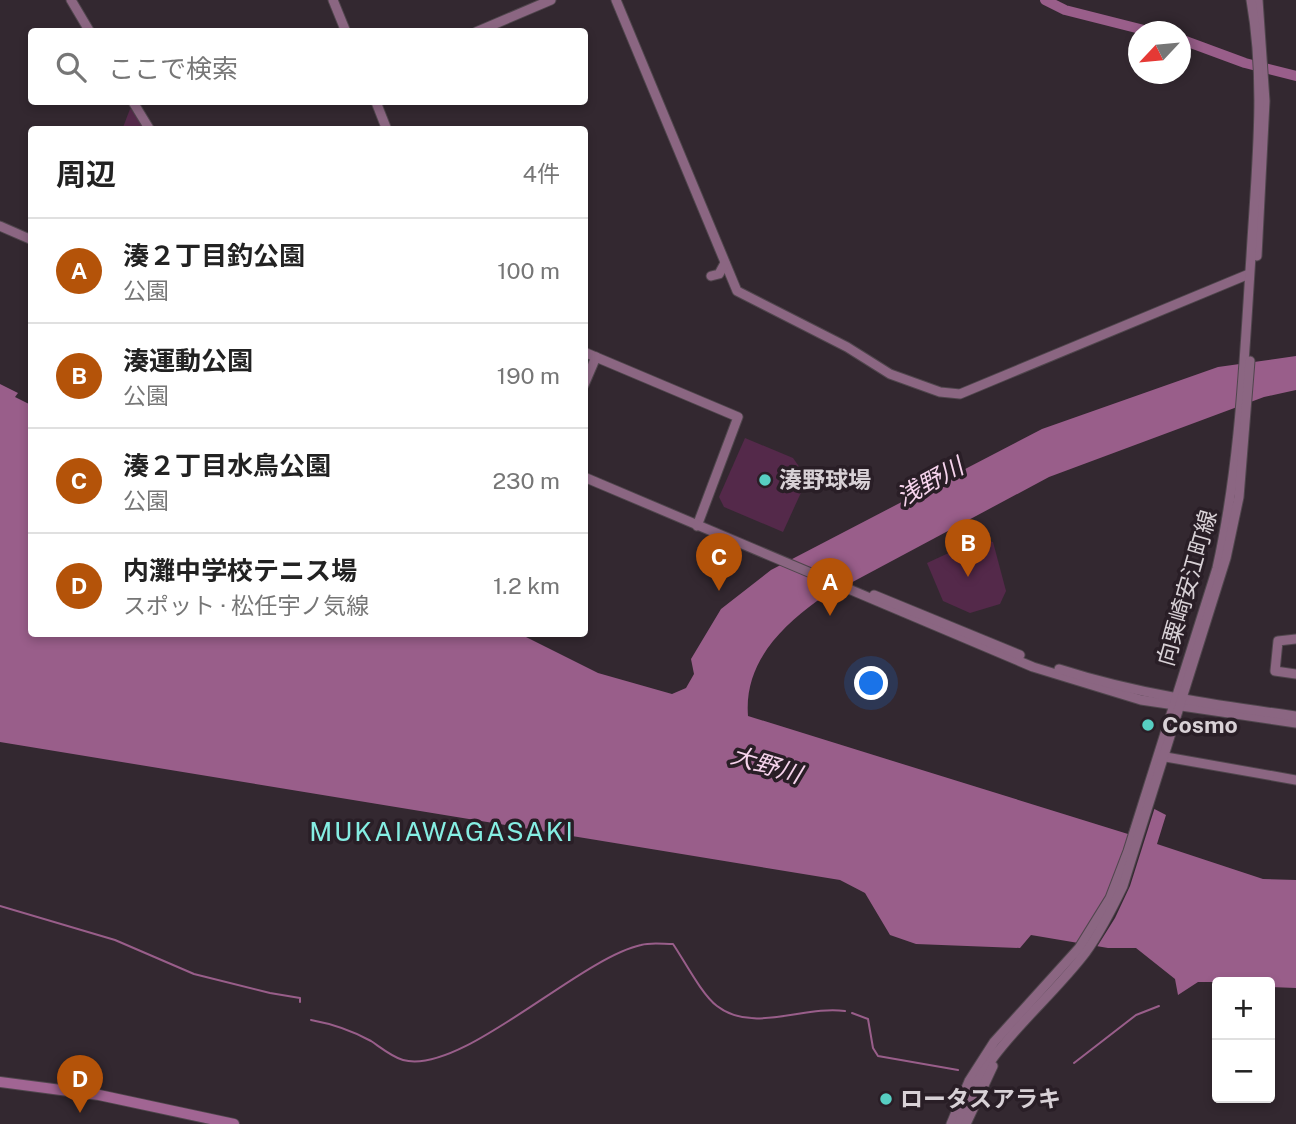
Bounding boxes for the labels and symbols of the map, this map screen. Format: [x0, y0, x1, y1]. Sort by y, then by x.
north arrow [1128, 21, 1191, 84]
water label: 浅野川 [891, 450, 970, 511]
place label: 湊野球場 [779, 466, 871, 493]
marker: 湊野球場 [757, 472, 773, 488]
street label: 向粟崎安江町線 [1151, 507, 1222, 669]
pin: B [945, 519, 991, 577]
pin: C [696, 533, 742, 591]
pin: A [807, 558, 853, 616]
your location [854, 666, 888, 700]
place label: Cosmo [1162, 711, 1238, 738]
marker: Cosmo [1140, 717, 1156, 733]
water label: 大野川 [728, 740, 808, 789]
district label: MUKAIAWAGASAKI [309, 816, 575, 847]
pin: D [57, 1055, 103, 1113]
place label: ロータスアラキ [900, 1085, 1061, 1112]
marker: ロータスアラキ [878, 1091, 894, 1107]

